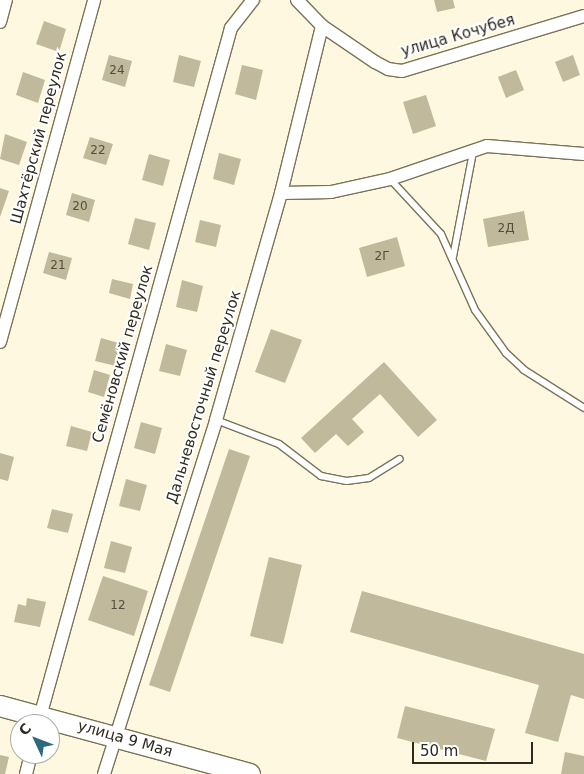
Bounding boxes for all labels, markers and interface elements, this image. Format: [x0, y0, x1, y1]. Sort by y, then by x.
street label: улица Кочубея [399, 11, 517, 61]
street label: Шахтёрский переулок [7, 50, 71, 226]
house number: 24 [109, 64, 125, 78]
house number: 22 [90, 144, 106, 158]
house number: 20 [72, 200, 88, 214]
house number: 2Д [497, 222, 515, 236]
house number: 2Г [375, 250, 389, 264]
house number: 21 [50, 259, 66, 273]
street label: Семёновский переулок [89, 263, 157, 445]
street label: Дальневосточный переулок [163, 288, 245, 506]
house number: 12 [110, 599, 126, 613]
north arrow [10, 714, 60, 764]
street label: улица 9 Мая [75, 717, 175, 761]
text: С [15, 720, 34, 739]
scale bar [414, 732, 535, 764]
text: 50 m [420, 742, 458, 760]

